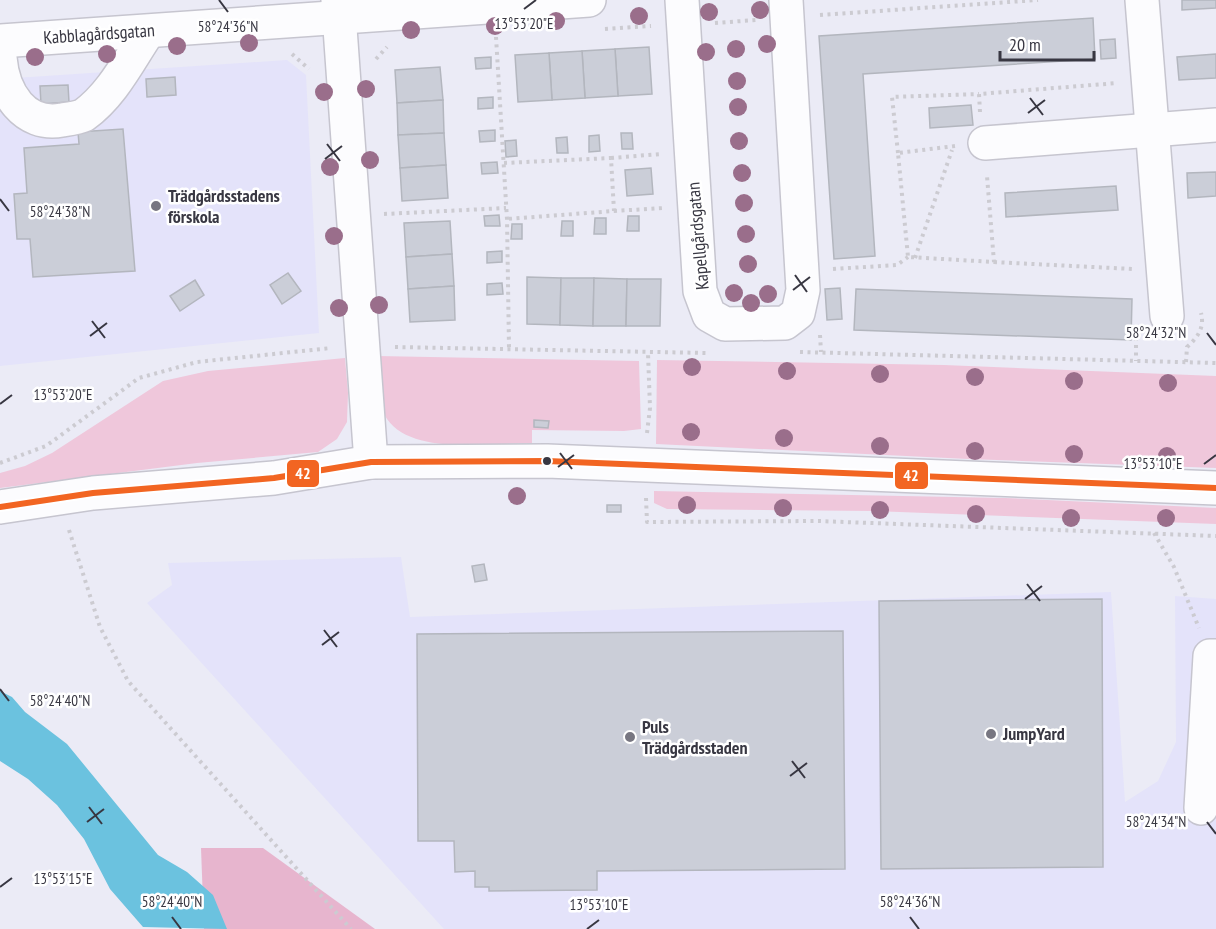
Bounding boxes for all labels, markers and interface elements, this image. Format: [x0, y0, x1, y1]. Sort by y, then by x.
text: 13°53'20"E [494, 14, 554, 33]
text: 58°24'36"N [198, 17, 258, 36]
street label: Kabblagårdsgatan [43, 18, 155, 49]
scale bar [1000, 24, 1094, 62]
text: 20 m [1009, 33, 1041, 56]
street label: Kapellgårdsgatan [681, 181, 714, 291]
place label: Trädgårdsstadens förskola [168, 184, 280, 228]
marker: Trädgårdsstadens förskola [149, 199, 163, 213]
text: 58°24'38"N [30, 202, 90, 221]
text: 58°24'32"N [1126, 323, 1186, 342]
text: 13°53'20"E [33, 385, 93, 404]
text: 13°53'10"E [1123, 454, 1183, 473]
unlabelled marker [541, 455, 553, 467]
line badge: 42 [286, 459, 320, 488]
line badge: 42 [894, 461, 929, 490]
text: 42 [295, 463, 311, 483]
text: 42 [903, 465, 919, 485]
text: 58°24'40"N [30, 691, 90, 710]
place label: Puls Trädgårdsstaden [642, 715, 747, 759]
place label: JumpYard [1002, 722, 1065, 745]
marker: JumpYard [984, 727, 998, 741]
marker: Puls Trädgårdsstaden [623, 730, 637, 744]
text: 58°24'34"N [1126, 812, 1186, 831]
text: 13°53'15"E [33, 869, 93, 888]
text: 58°24'40"N [142, 892, 202, 911]
text: 58°24'36"N [880, 892, 940, 911]
text: 13°53'10"E [569, 895, 629, 914]

